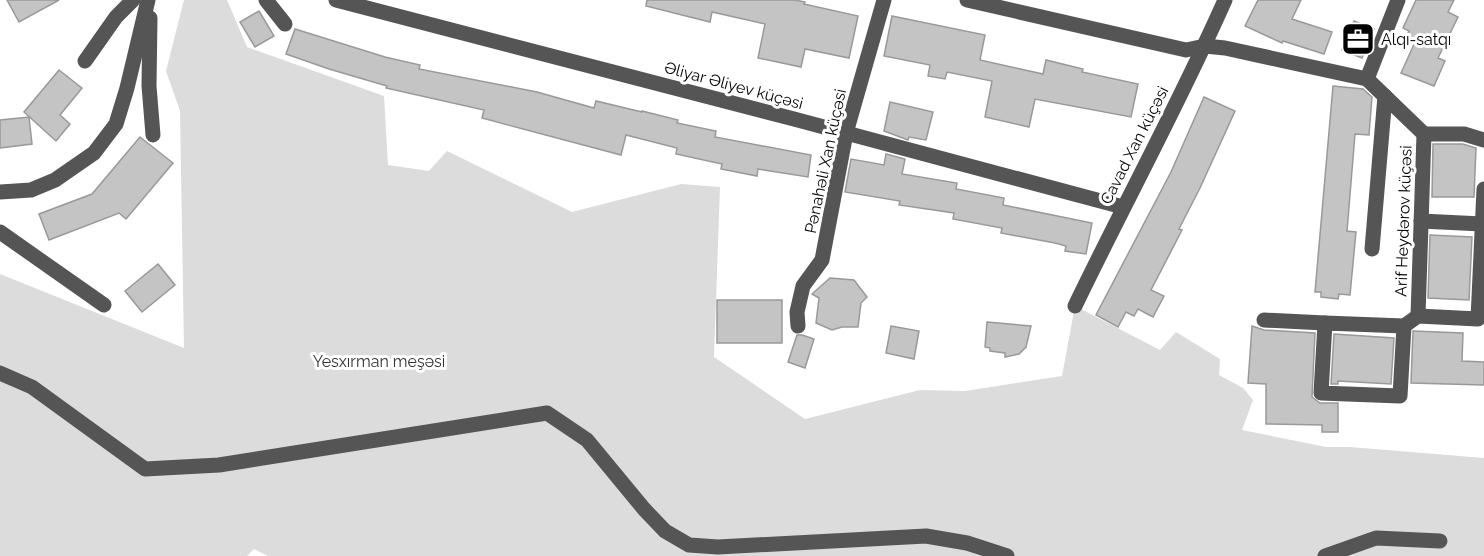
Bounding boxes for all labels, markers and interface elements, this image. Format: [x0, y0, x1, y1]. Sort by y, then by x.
office icon: Alqı-satqı [1340, 21, 1376, 57]
place label: Alqı-satqı [1381, 30, 1451, 49]
street label: Əliyar Əliyev küçəsi [662, 58, 805, 113]
street label: Cavad Xan küçəsi [1096, 83, 1172, 207]
street label: Pənahəli Xan küçəsi [801, 87, 850, 235]
street label: Arif Heydərov küçəsi [1391, 145, 1416, 297]
park label: Yesxırman meşəsi [313, 352, 445, 371]

